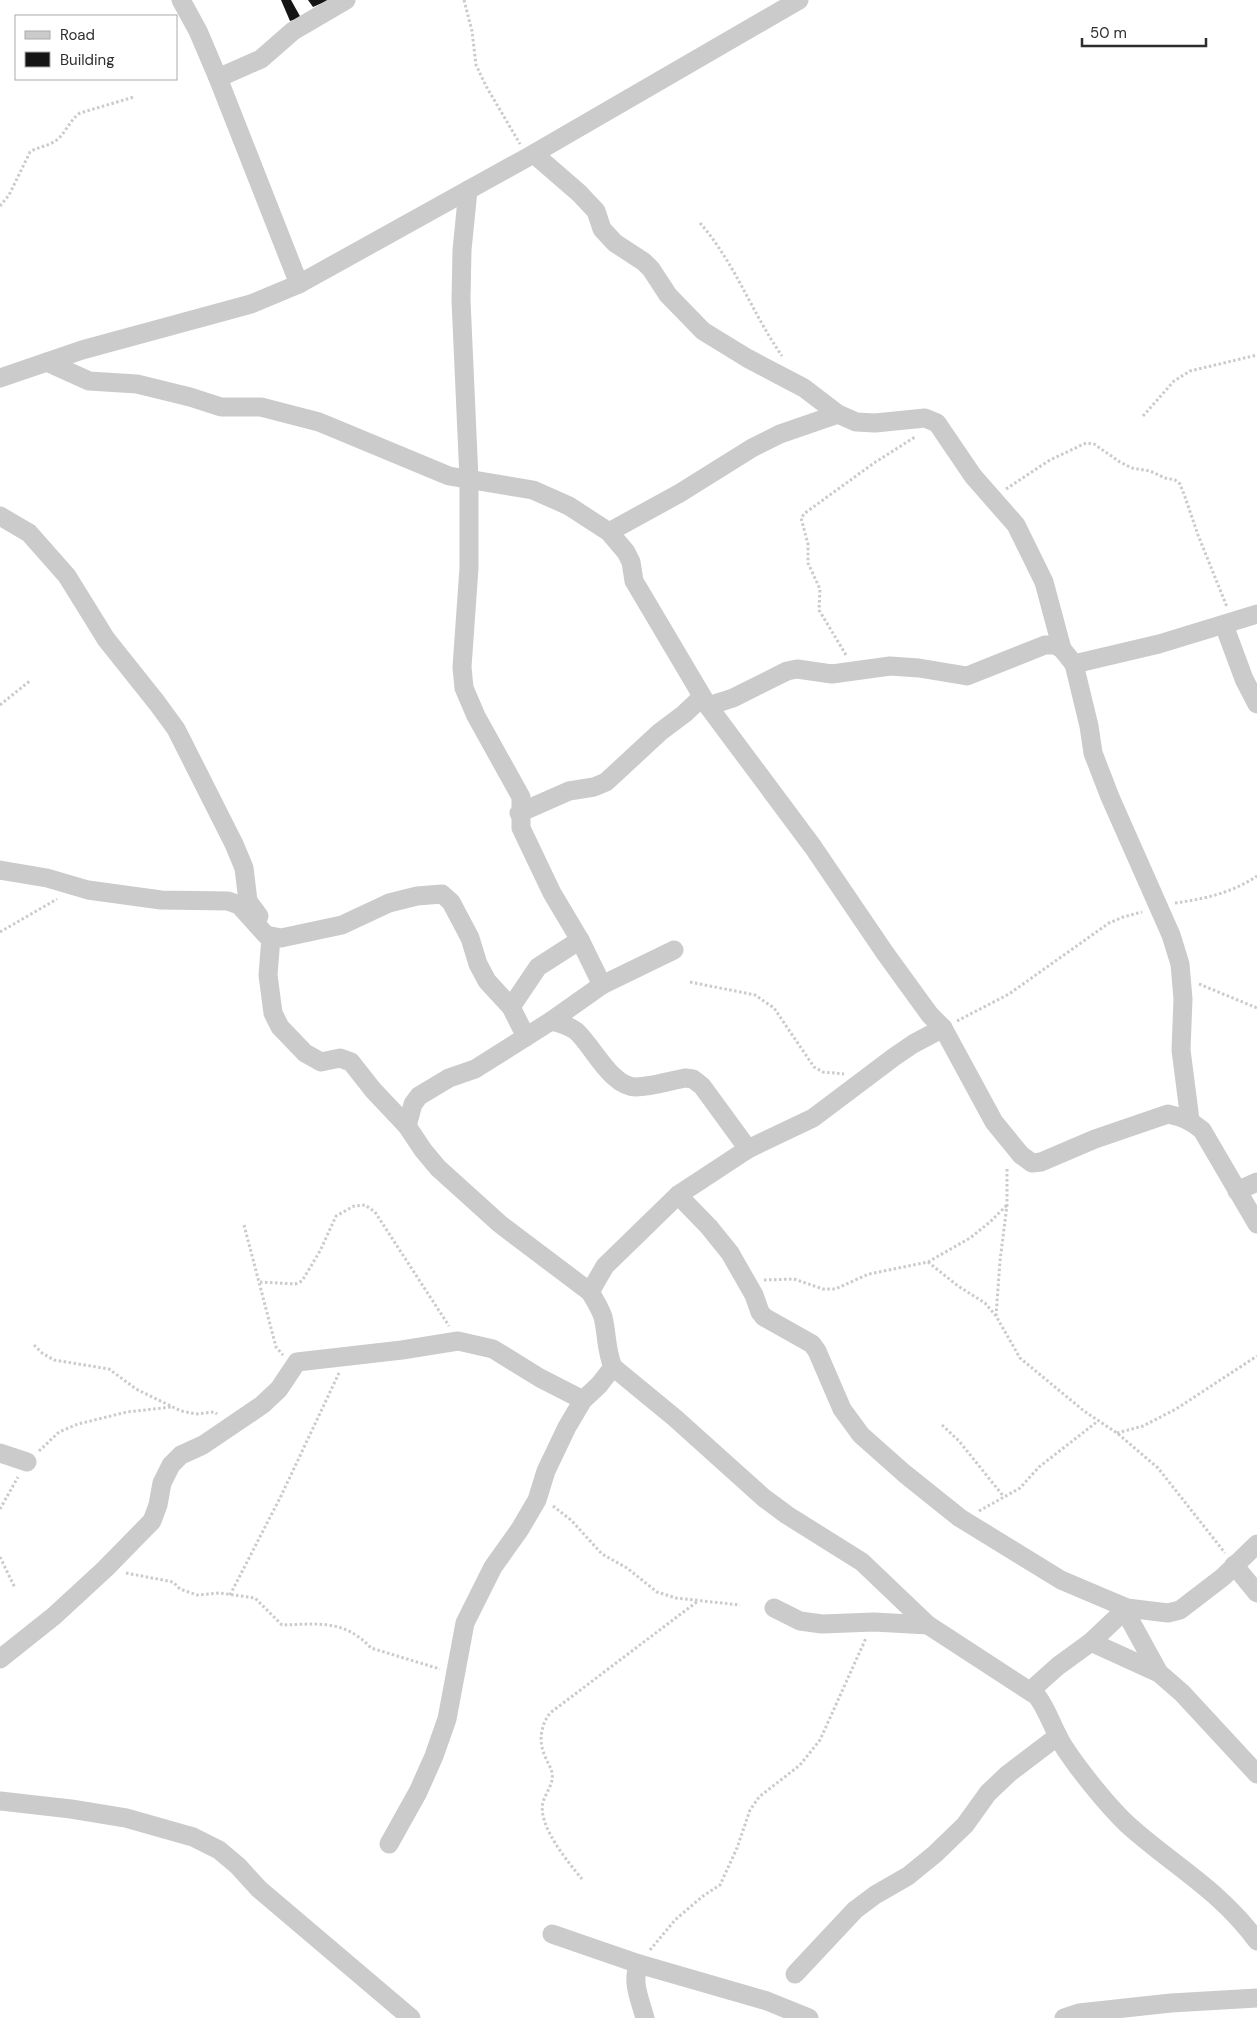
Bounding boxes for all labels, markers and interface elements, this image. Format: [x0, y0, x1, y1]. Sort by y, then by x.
legend [15, 15, 178, 80]
scale bar [1082, 15, 1206, 47]
text: 50 m [1090, 23, 1127, 43]
text: Road [60, 25, 95, 45]
text: Building [60, 50, 115, 70]

